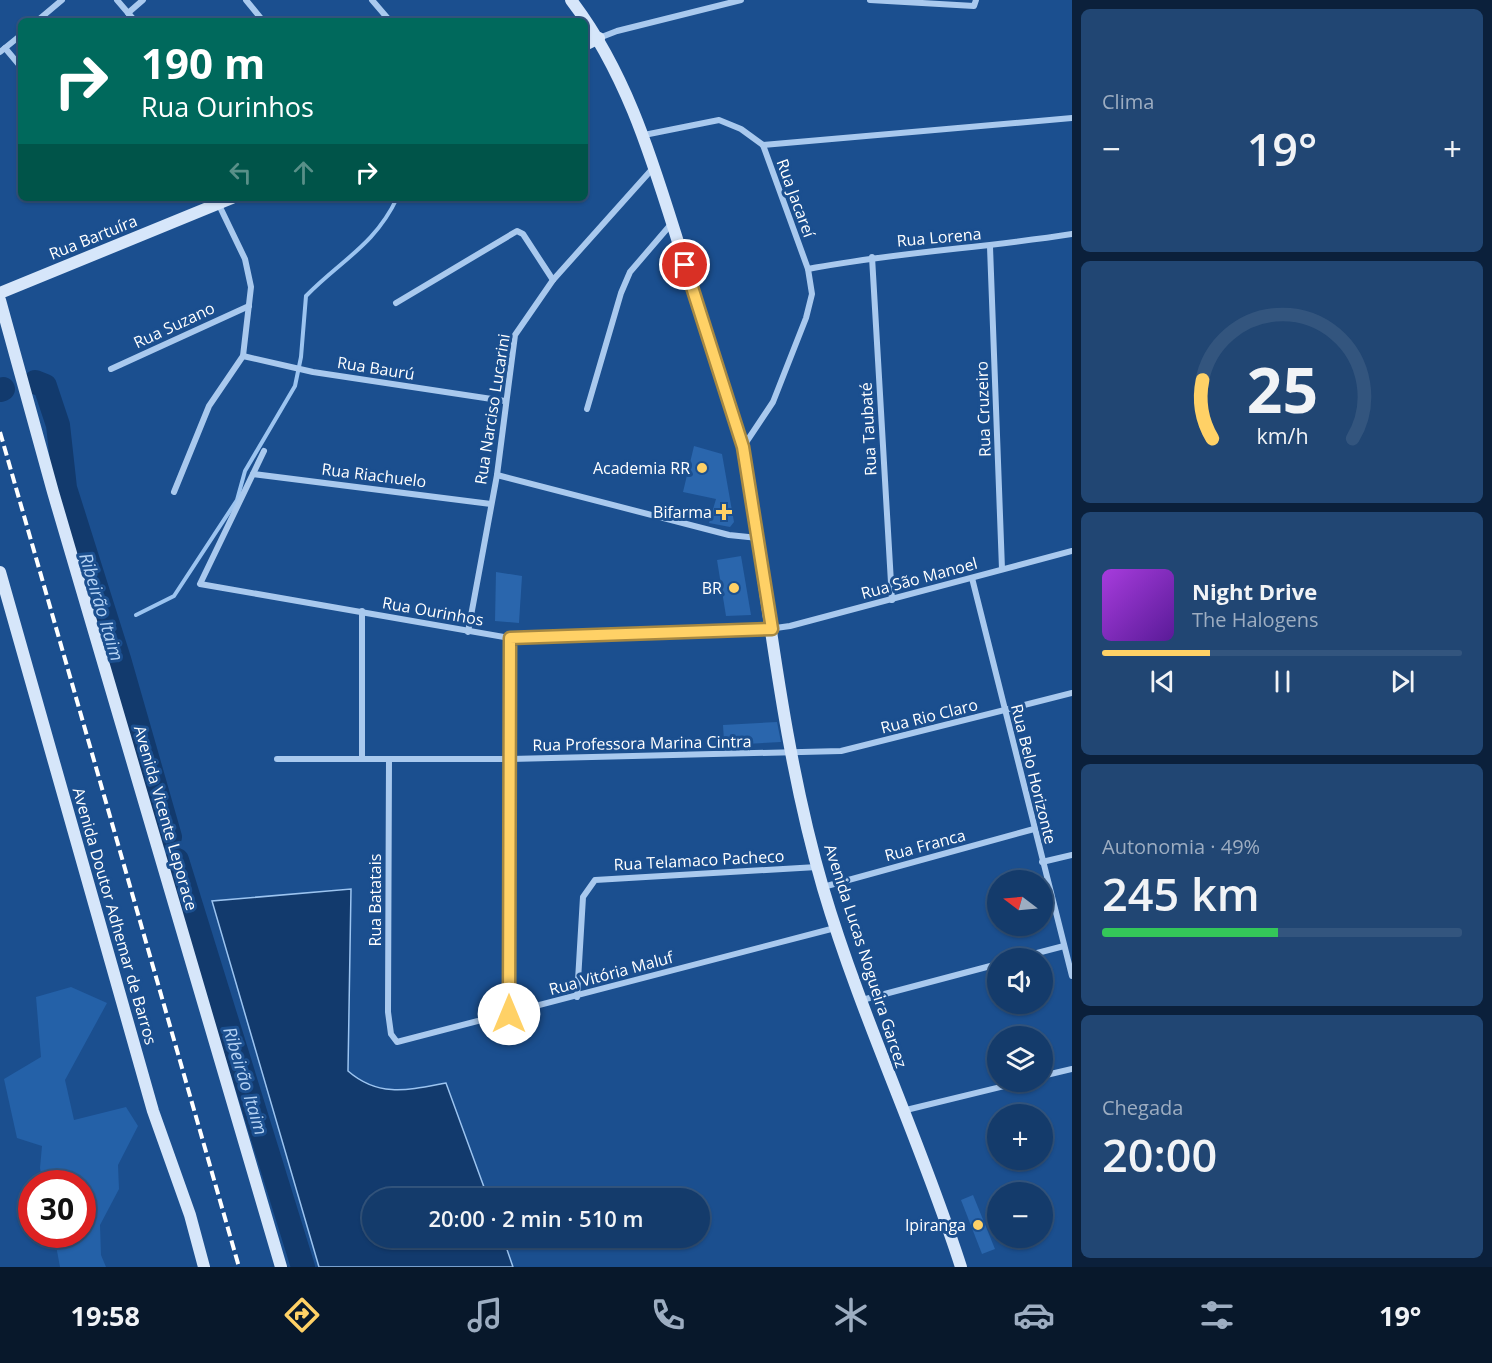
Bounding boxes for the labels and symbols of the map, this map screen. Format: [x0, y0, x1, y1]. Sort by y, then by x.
street label: Rua Jacareí [772, 156, 821, 241]
street label: Rua Bartuíra [46, 209, 140, 265]
street label: Rua Lorena [896, 222, 982, 252]
pin [659, 239, 710, 290]
street label: Rua Suzano [130, 297, 218, 353]
street label: Rua Narciso Lucarini [469, 332, 515, 486]
street label: Rua Baurú [336, 351, 416, 385]
street label: Rua Cruzeiro [970, 361, 996, 457]
street label: Rua Taubaté [855, 382, 881, 476]
place label: Academia RR [593, 457, 690, 479]
street label: Rua Riachuelo [320, 458, 428, 492]
marker: Academia RR [695, 461, 709, 475]
place label: Bifarma [653, 501, 712, 523]
marker: Bifarma [717, 505, 731, 519]
water label: Ribeirão Itaim [74, 550, 130, 664]
street label: Rua São Manoel [858, 552, 980, 604]
place label: BR [702, 577, 722, 599]
marker: BR [727, 581, 741, 595]
street label: Rua Ourinhos [381, 591, 485, 631]
street label: Rua Rio Claro [878, 693, 980, 739]
street label: Rua Belo Horizonte [1006, 702, 1062, 846]
street label: Avenida Vicente Leporace [129, 723, 203, 913]
street label: Rua Professora Marina Cintra [532, 730, 752, 756]
street label: Avenida Doutor Adhemar de Barros [68, 785, 162, 1047]
street label: Rua Franca [882, 824, 968, 866]
street label: Avenida Lucas Nogueira Garcez [819, 841, 913, 1071]
street label: Rua Telamaco Pacheco [613, 845, 785, 875]
street label: Rua Batatais [364, 854, 386, 946]
north arrow [987, 870, 1053, 936]
street label: Rua Vitória Maluf [546, 945, 677, 1000]
position arrow [477, 982, 541, 1046]
water label: Ribeirão Itaim [218, 1024, 274, 1138]
speed limit sign: 30 [18, 1170, 96, 1248]
place label: Ipiranga [905, 1214, 966, 1236]
marker: Ipiranga [971, 1218, 985, 1232]

